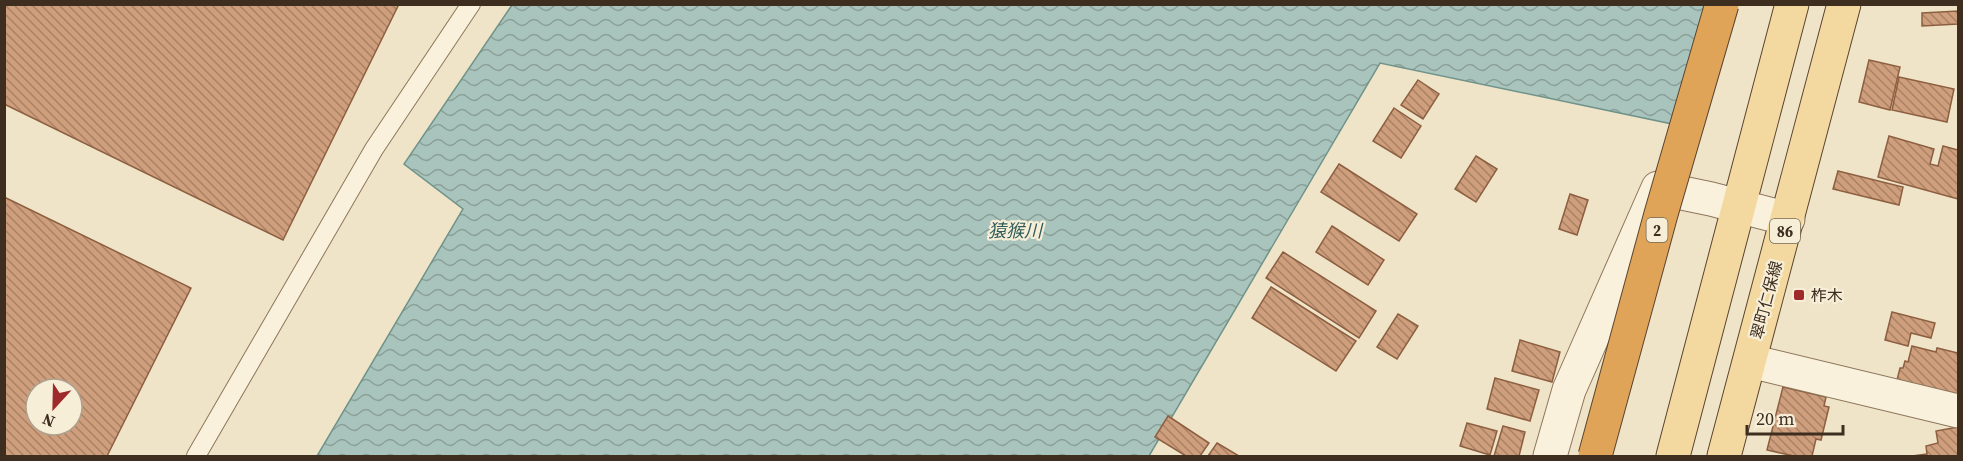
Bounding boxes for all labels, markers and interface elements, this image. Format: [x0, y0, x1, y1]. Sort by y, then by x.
water label: 猿猴川 [988, 218, 1044, 243]
road number: 2 [1646, 218, 1668, 242]
road number: 86 [1770, 219, 1800, 243]
street label: 翠町仁保線 [1745, 259, 1787, 341]
place label: 柞木 [1811, 284, 1843, 306]
marker: 柞木 [1792, 288, 1806, 302]
north arrow [24, 377, 84, 437]
scale bar [1747, 398, 1843, 436]
text: 20 m [1756, 406, 1794, 431]
text: N [39, 408, 58, 433]

